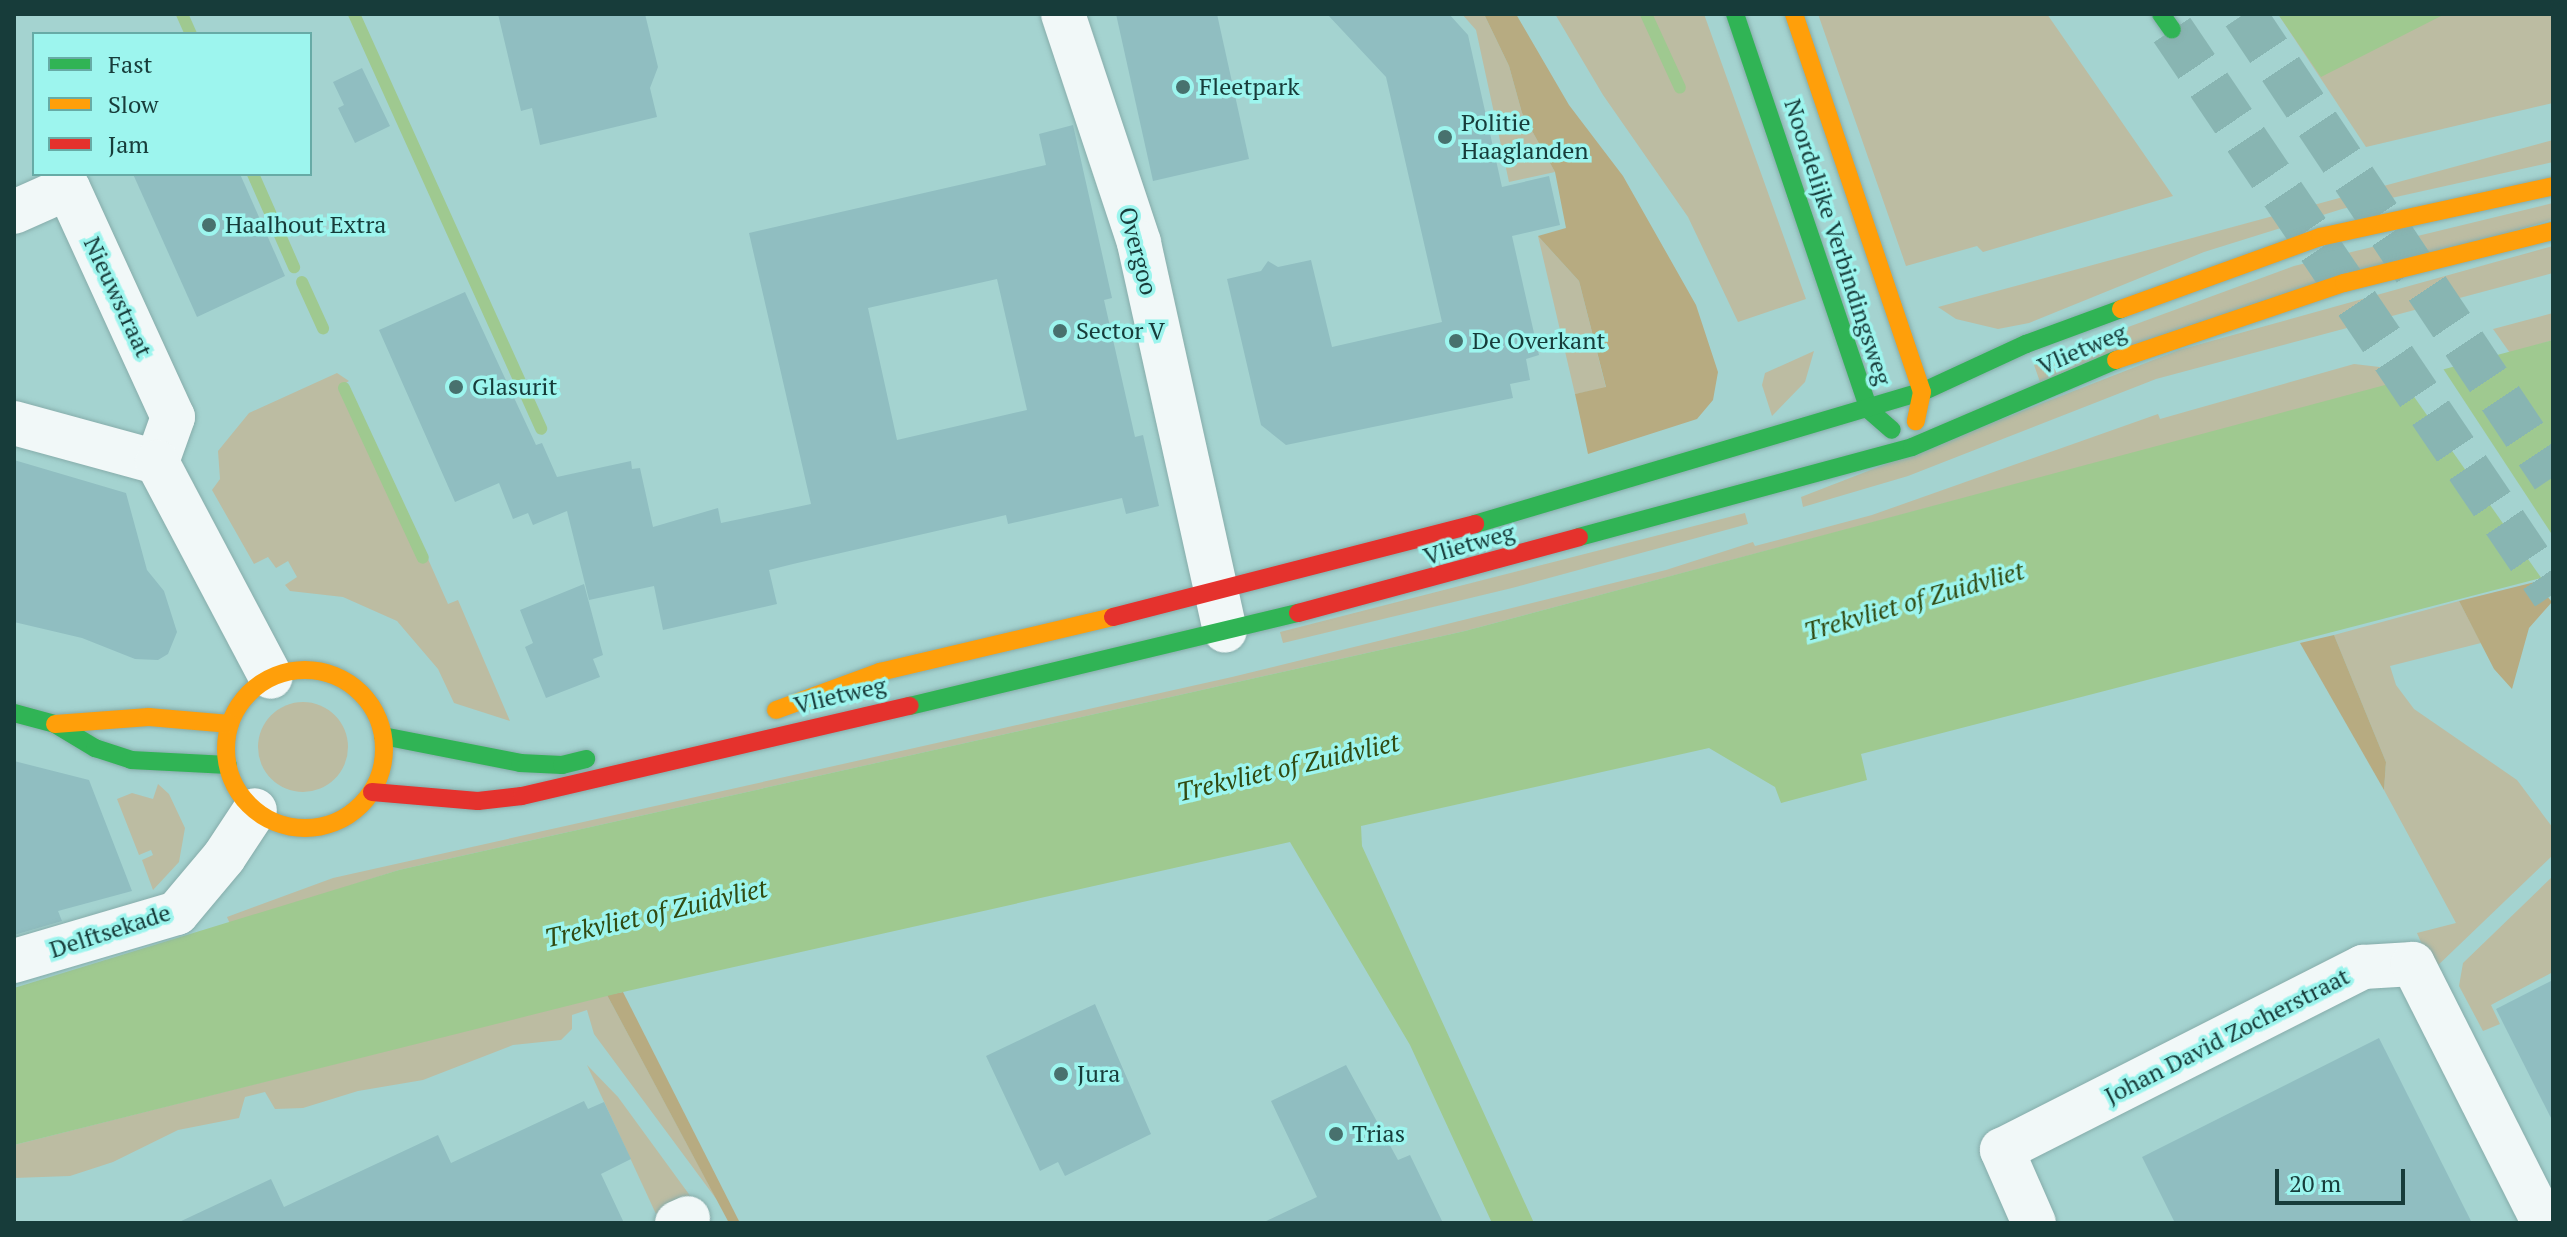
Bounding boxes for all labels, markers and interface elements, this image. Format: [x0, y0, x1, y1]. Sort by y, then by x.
legend [32, 32, 312, 176]
text: Fast [108, 48, 152, 80]
place label: Fleetpark [1199, 73, 1300, 101]
marker: Fleetpark [1174, 78, 1192, 96]
text: Slow [108, 88, 159, 120]
street label: Noordelijke Verbindingsweg [1778, 95, 1898, 389]
place label: Politie Haaglanden [1461, 109, 1589, 165]
text: Jam [108, 128, 149, 160]
marker: Politie Haaglanden [1436, 128, 1454, 146]
street label: Overgoo [1112, 204, 1164, 298]
place label: Haalhout Extra [225, 211, 386, 239]
marker: Haalhout Extra [200, 216, 218, 234]
street label: Nieuwstraat [78, 232, 158, 362]
place label: Sector V [1076, 317, 1166, 345]
street label: Vlietweg [2033, 317, 2131, 381]
marker: Sector V [1051, 322, 1069, 340]
place label: De Overkant [1472, 327, 1605, 355]
marker: De Overkant [1447, 332, 1465, 350]
place label: Glasurit [472, 373, 557, 401]
marker: Glasurit [447, 378, 465, 396]
street label: Vlietweg [1420, 517, 1518, 571]
water label: Trekvliet of Zuidvliet [1800, 555, 2028, 647]
street label: Vlietweg [791, 670, 889, 720]
water label: Trekvliet of Zuidvliet [1174, 726, 1402, 808]
water label: Trekvliet of Zuidvliet [542, 872, 770, 954]
street label: Delftsekade [46, 898, 174, 964]
street label: Johan David Zocherstraat [2100, 962, 2354, 1110]
place label: Jura [1077, 1060, 1120, 1088]
marker: Jura [1052, 1065, 1070, 1083]
place label: Trias [1352, 1120, 1405, 1148]
marker: Trias [1327, 1125, 1345, 1143]
scale bar [2279, 1153, 2409, 1203]
text: 20 m [2289, 1167, 2341, 1199]

